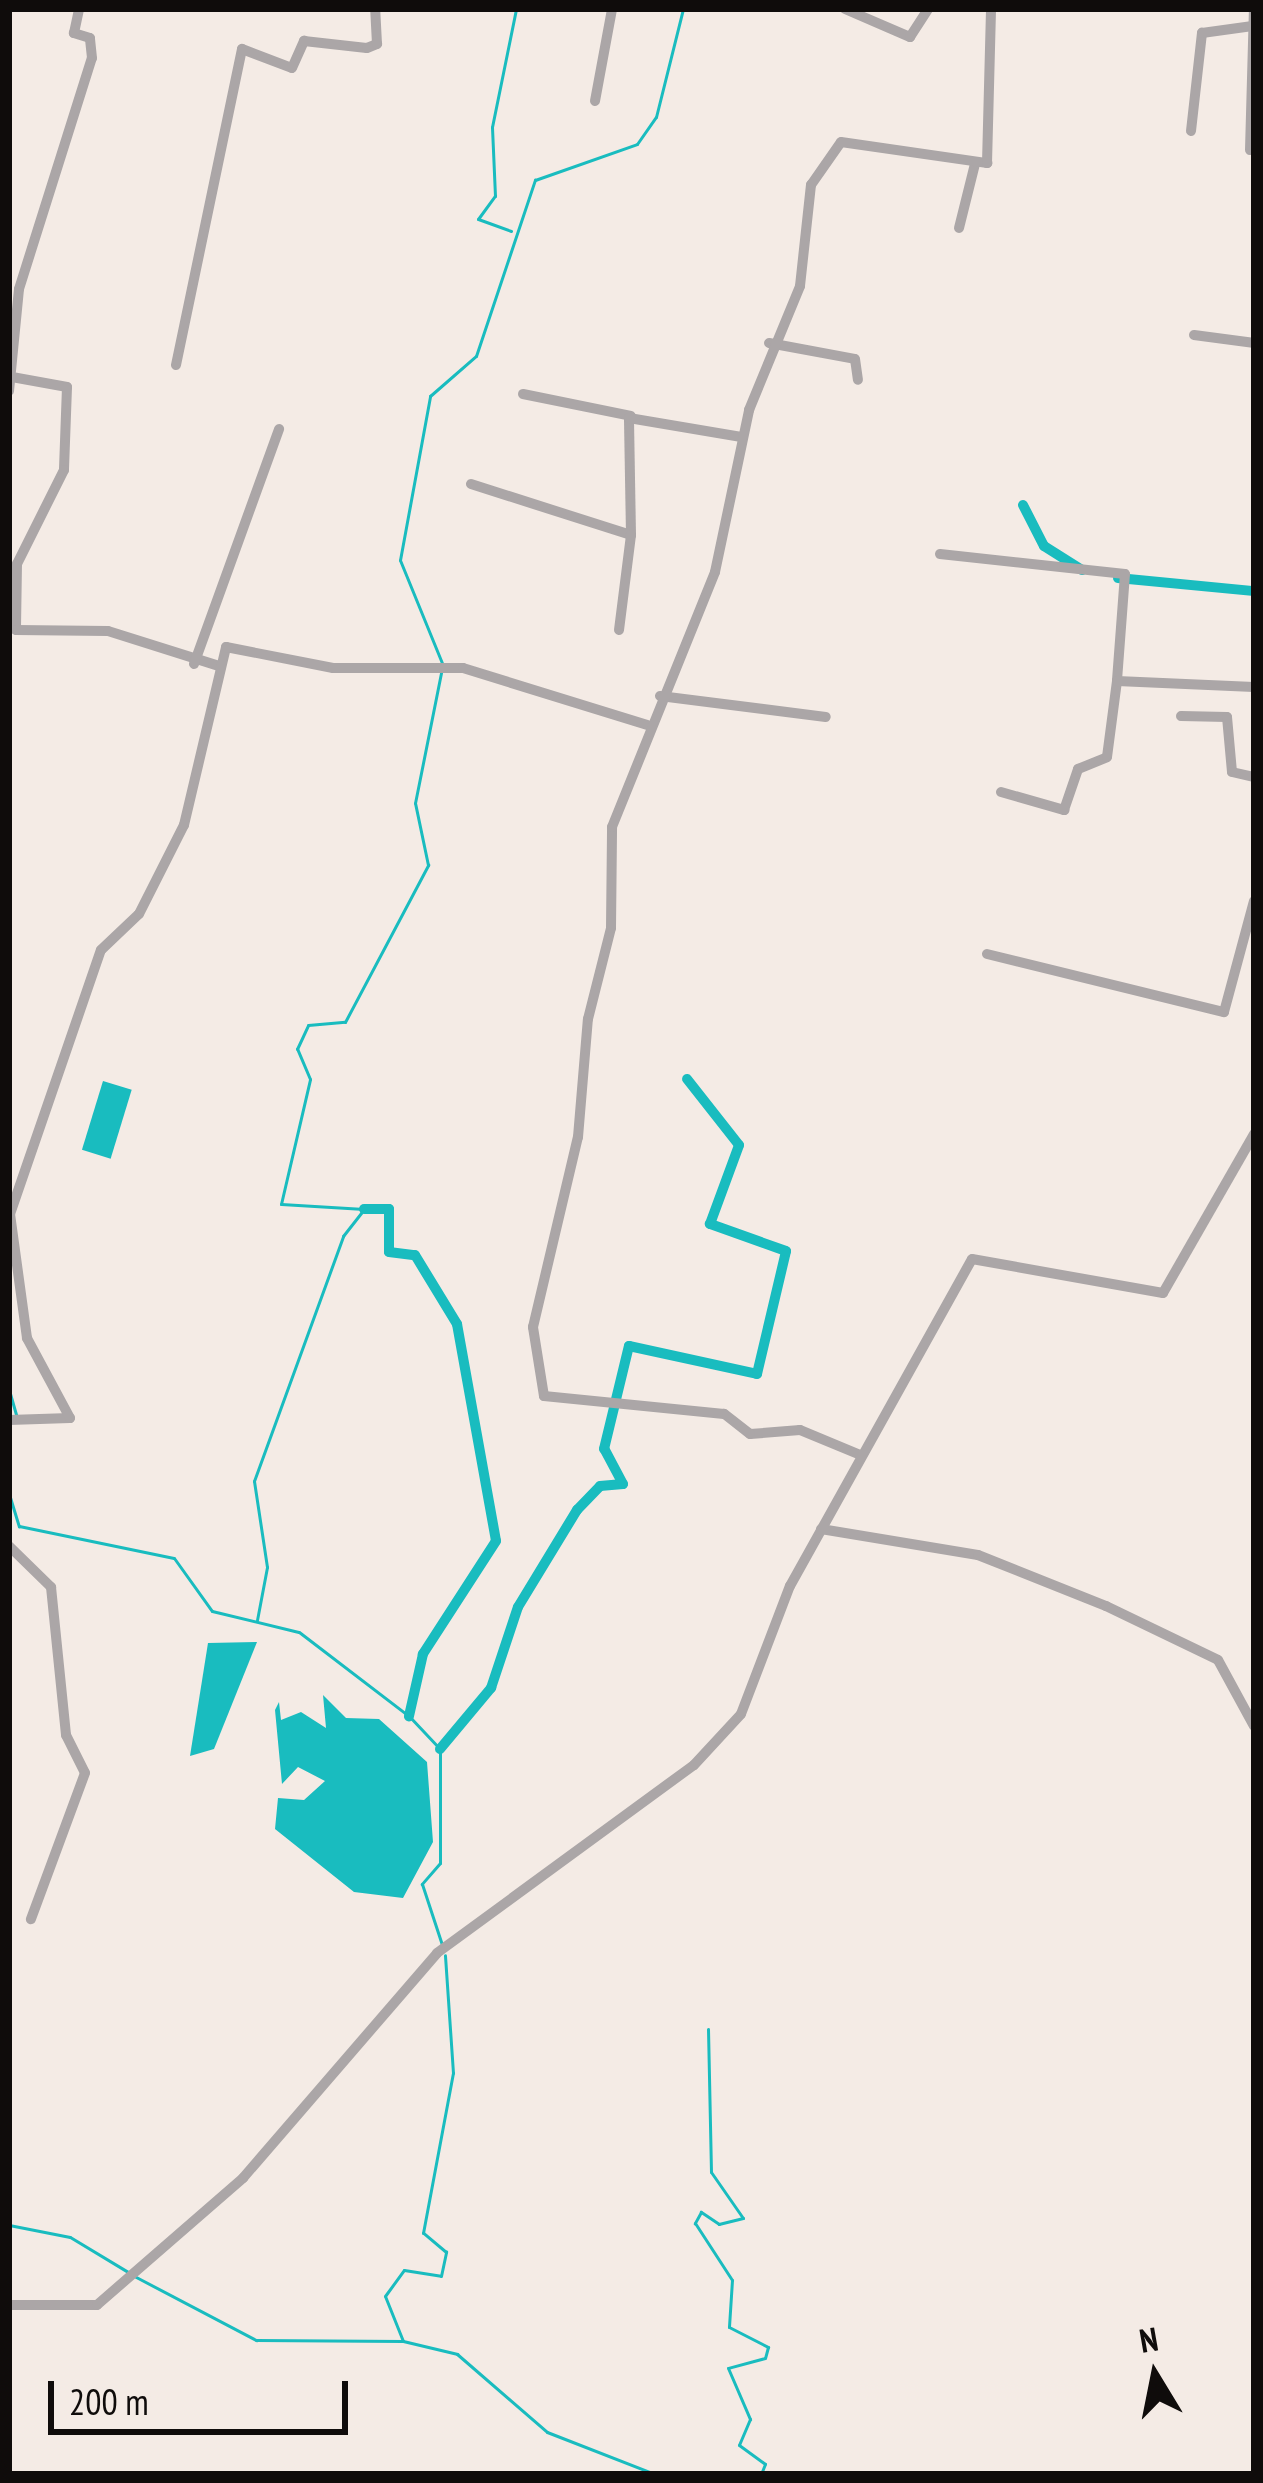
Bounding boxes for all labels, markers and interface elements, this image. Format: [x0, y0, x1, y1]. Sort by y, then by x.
north arrow [1095, 2315, 1215, 2435]
text: N [1136, 2316, 1161, 2362]
scale bar [54, 2357, 354, 2431]
text: 200 m [69, 2378, 149, 2425]

